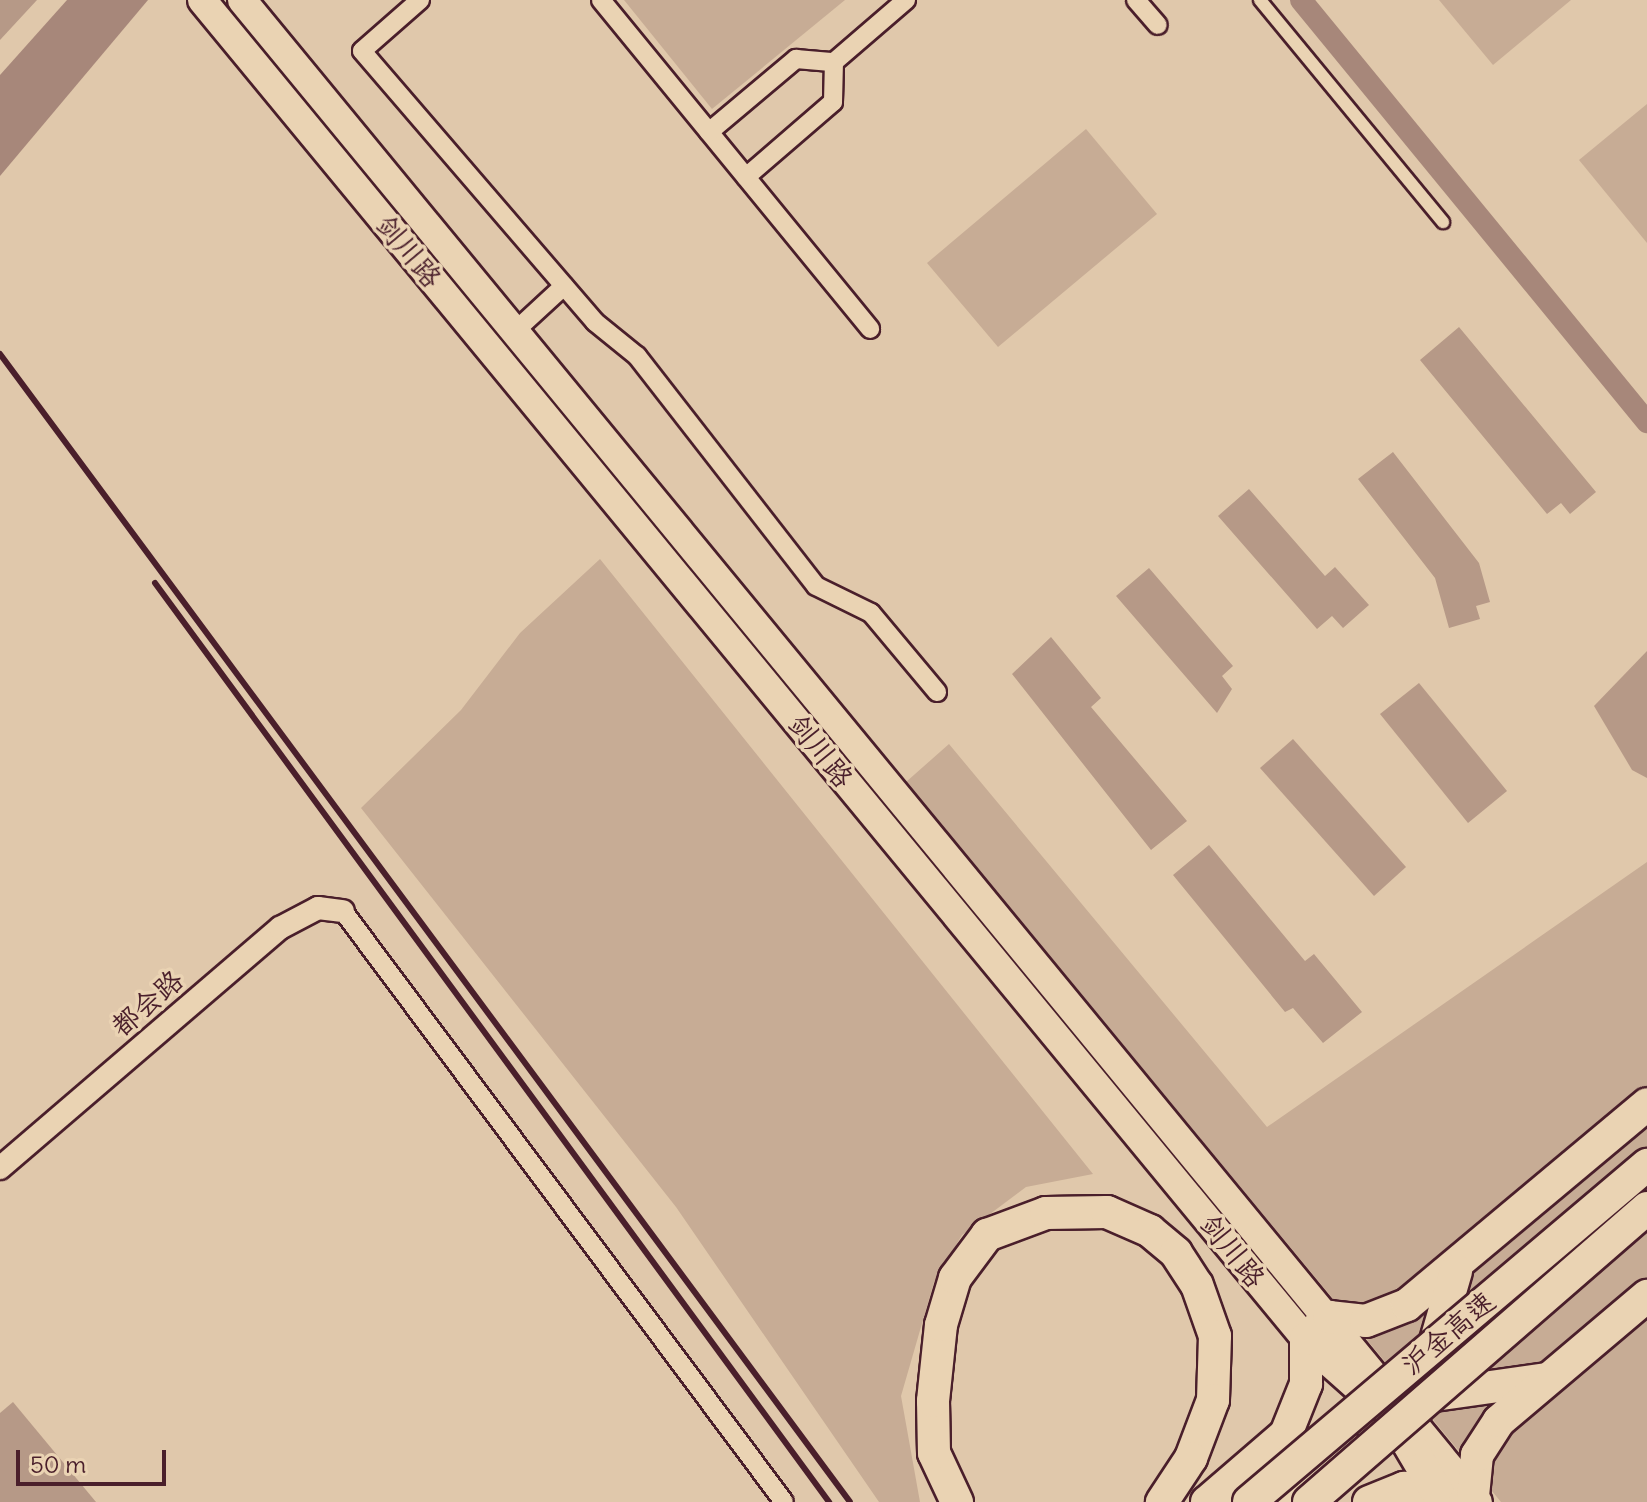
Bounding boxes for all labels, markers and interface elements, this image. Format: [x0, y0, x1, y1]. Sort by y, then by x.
street label: 剑川路 [369, 208, 449, 294]
street label: 剑川路 [782, 708, 860, 794]
street label: 都会路 [104, 963, 190, 1043]
street label: 剑川路 [1194, 1208, 1272, 1294]
street label: 沪金高速 [1394, 1284, 1502, 1382]
scale bar [20, 1434, 170, 1484]
text: 50 m [30, 1449, 86, 1479]

